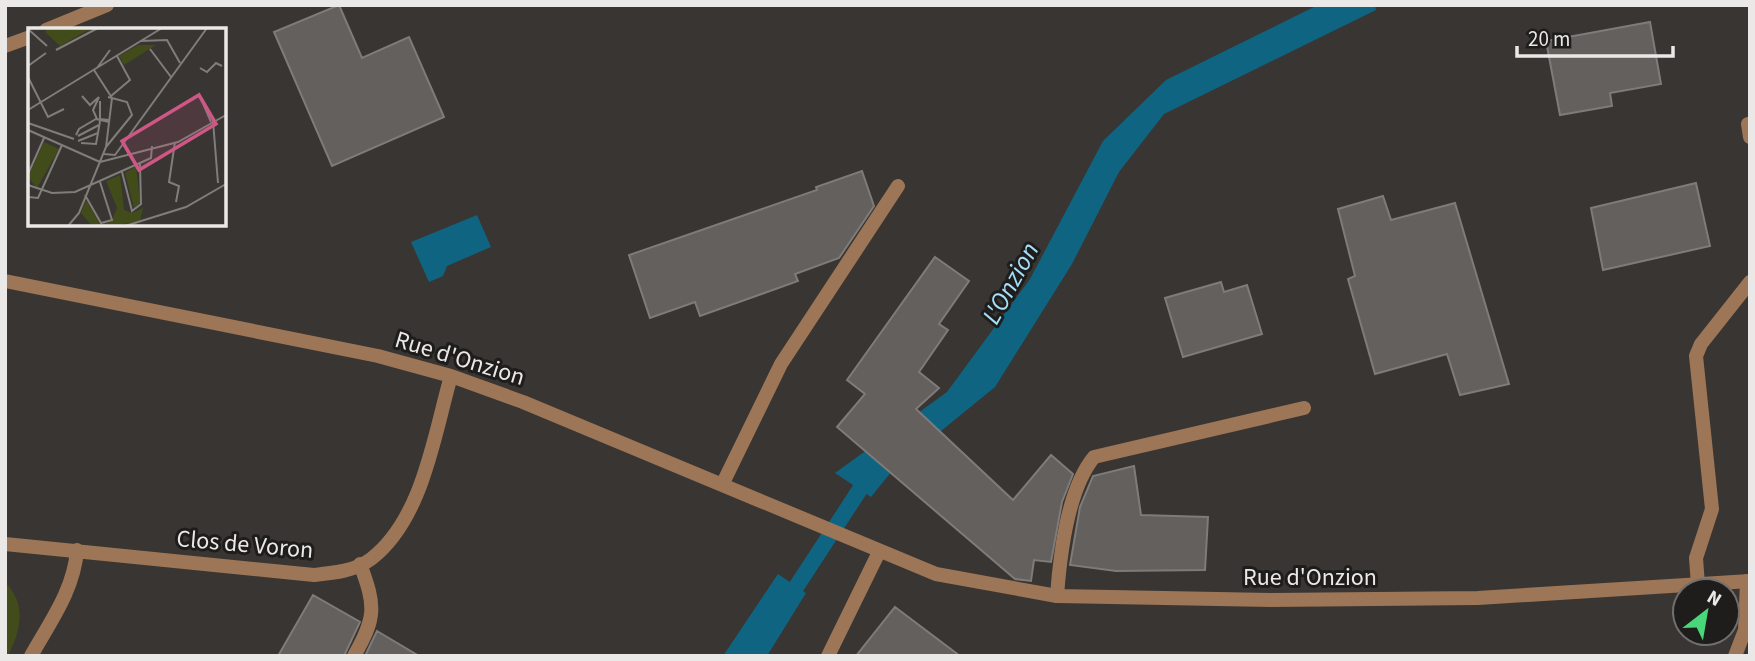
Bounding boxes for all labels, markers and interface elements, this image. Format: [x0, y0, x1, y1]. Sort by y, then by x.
scale bar [1517, 14, 1673, 58]
text: 20 m [1528, 24, 1570, 54]
inset map [28, 28, 226, 226]
water label: L'Onzion [973, 236, 1048, 331]
street label: Rue d'Onzion [391, 322, 529, 395]
street label: Clos de Voron [175, 521, 315, 568]
street label: Rue d'Onzion [1243, 560, 1377, 595]
north arrow [1671, 577, 1741, 647]
text: N [1702, 584, 1726, 614]

